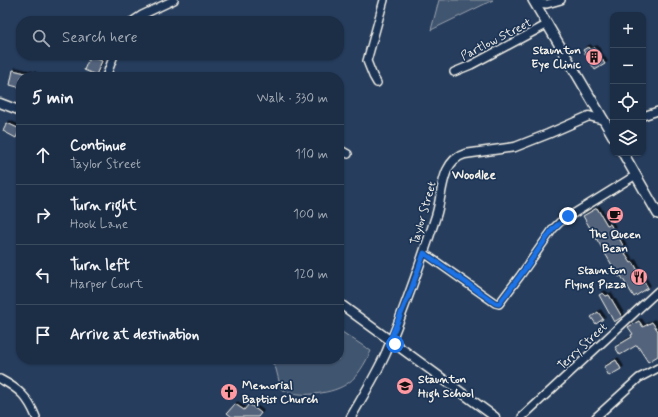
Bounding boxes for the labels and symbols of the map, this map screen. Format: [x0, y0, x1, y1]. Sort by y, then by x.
street label: Partlow Street [458, 15, 535, 65]
place label: Staunton Eye Clinic [531, 43, 581, 73]
building icon: Staunton Eye Clinic [584, 47, 604, 67]
district label: Woodlee [451, 167, 497, 184]
street label: Taylor Street [407, 179, 441, 247]
cafe icon: The Queen Bean [605, 205, 625, 225]
route end [559, 207, 577, 225]
place label: The Queen Bean [589, 227, 641, 257]
place label: Staunton Flying Pizza [565, 263, 626, 294]
restaurant icon: Staunton Flying Pizza [629, 267, 649, 287]
street label: Terry Street [554, 319, 611, 374]
route start [386, 335, 404, 353]
place label: Staunton High School [418, 372, 474, 403]
school or university icon: Staunton High School [395, 376, 415, 396]
place label: Memorial Baptist Church [242, 378, 318, 408]
church icon: Memorial Baptist Church [219, 382, 239, 402]

